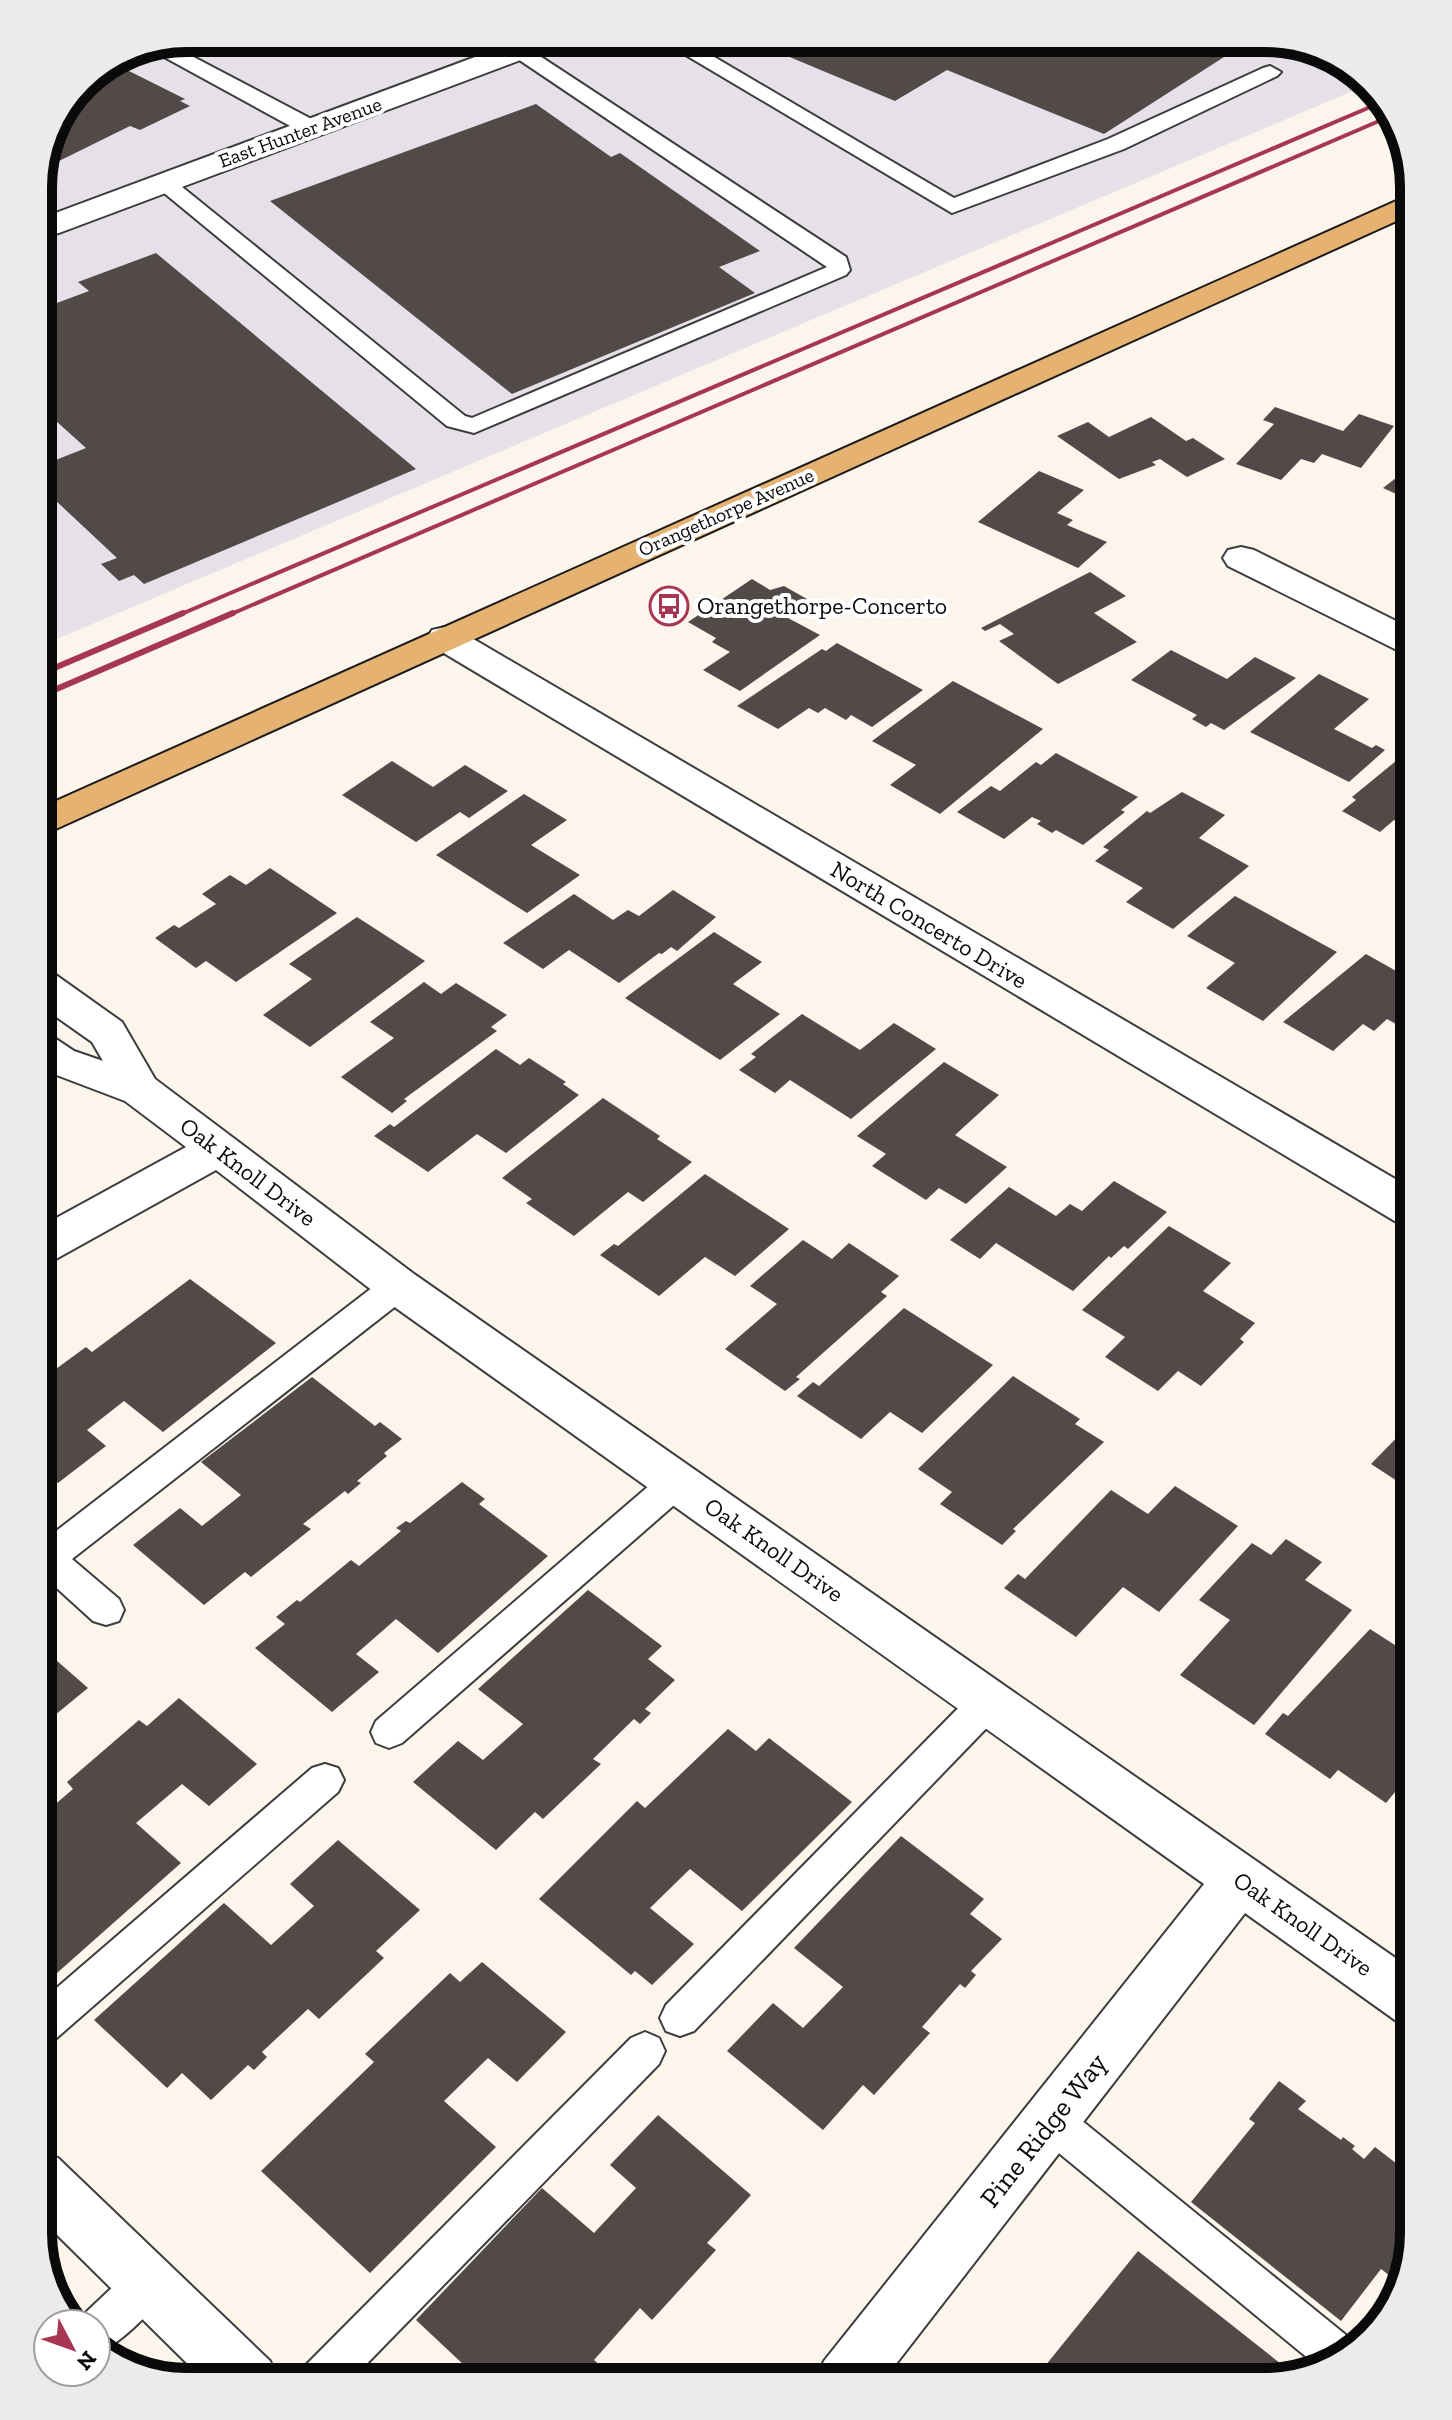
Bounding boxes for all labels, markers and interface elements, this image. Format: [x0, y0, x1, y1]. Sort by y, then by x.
street label: East Hunter Avenue [215, 91, 385, 173]
street label: Orangethorpe Avenue [635, 463, 817, 561]
bus stop icon: Orangethorpe-Concerto [648, 585, 690, 627]
place label: Orangethorpe-Concerto [697, 591, 947, 620]
street label: North Concerto Drive [826, 854, 1033, 995]
street label: Oak Knoll Drive [174, 1111, 322, 1232]
street label: Oak Knoll Drive [699, 1491, 849, 1608]
street label: Oak Knoll Drive [1228, 1865, 1378, 1982]
street label: Pine Ridge Way [973, 2046, 1114, 2214]
north arrow [32, 2308, 112, 2388]
text: N [71, 2346, 102, 2376]

